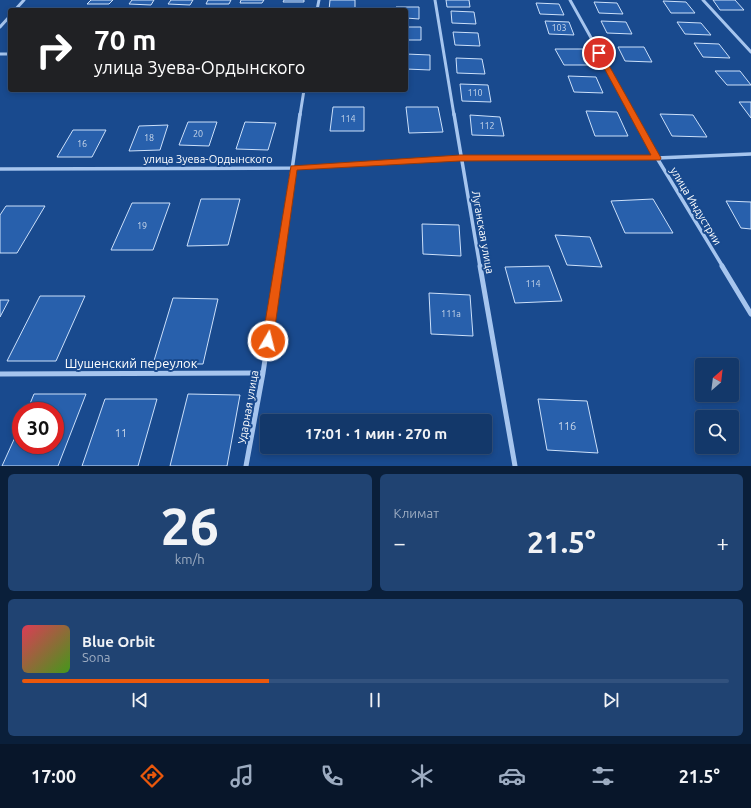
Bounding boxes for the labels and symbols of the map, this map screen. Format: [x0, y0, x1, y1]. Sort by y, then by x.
house number: 103 [551, 23, 567, 33]
pin [582, 36, 616, 70]
house number: 110 [467, 88, 483, 98]
house number: 114 [340, 114, 356, 124]
house number: 112 [479, 121, 495, 131]
house number: 20 [193, 129, 203, 139]
house number: 18 [144, 133, 154, 143]
house number: 16 [77, 139, 87, 149]
street label: улица Зуева-Ордынского [143, 153, 273, 165]
street label: улица Индустрии [668, 165, 724, 247]
street label: Луганская улица [470, 189, 496, 275]
house number: 19 [137, 221, 147, 231]
house number: 114 [525, 279, 541, 289]
house number: 111а [441, 309, 461, 319]
position arrow [247, 320, 289, 362]
street label: Шушенский переулок [65, 356, 198, 370]
north arrow [695, 358, 739, 402]
street label: Ударная улица [236, 369, 260, 445]
speed limit sign: 30 [12, 402, 64, 454]
house number: 116 [558, 420, 576, 432]
house number: 11 [115, 427, 127, 439]

